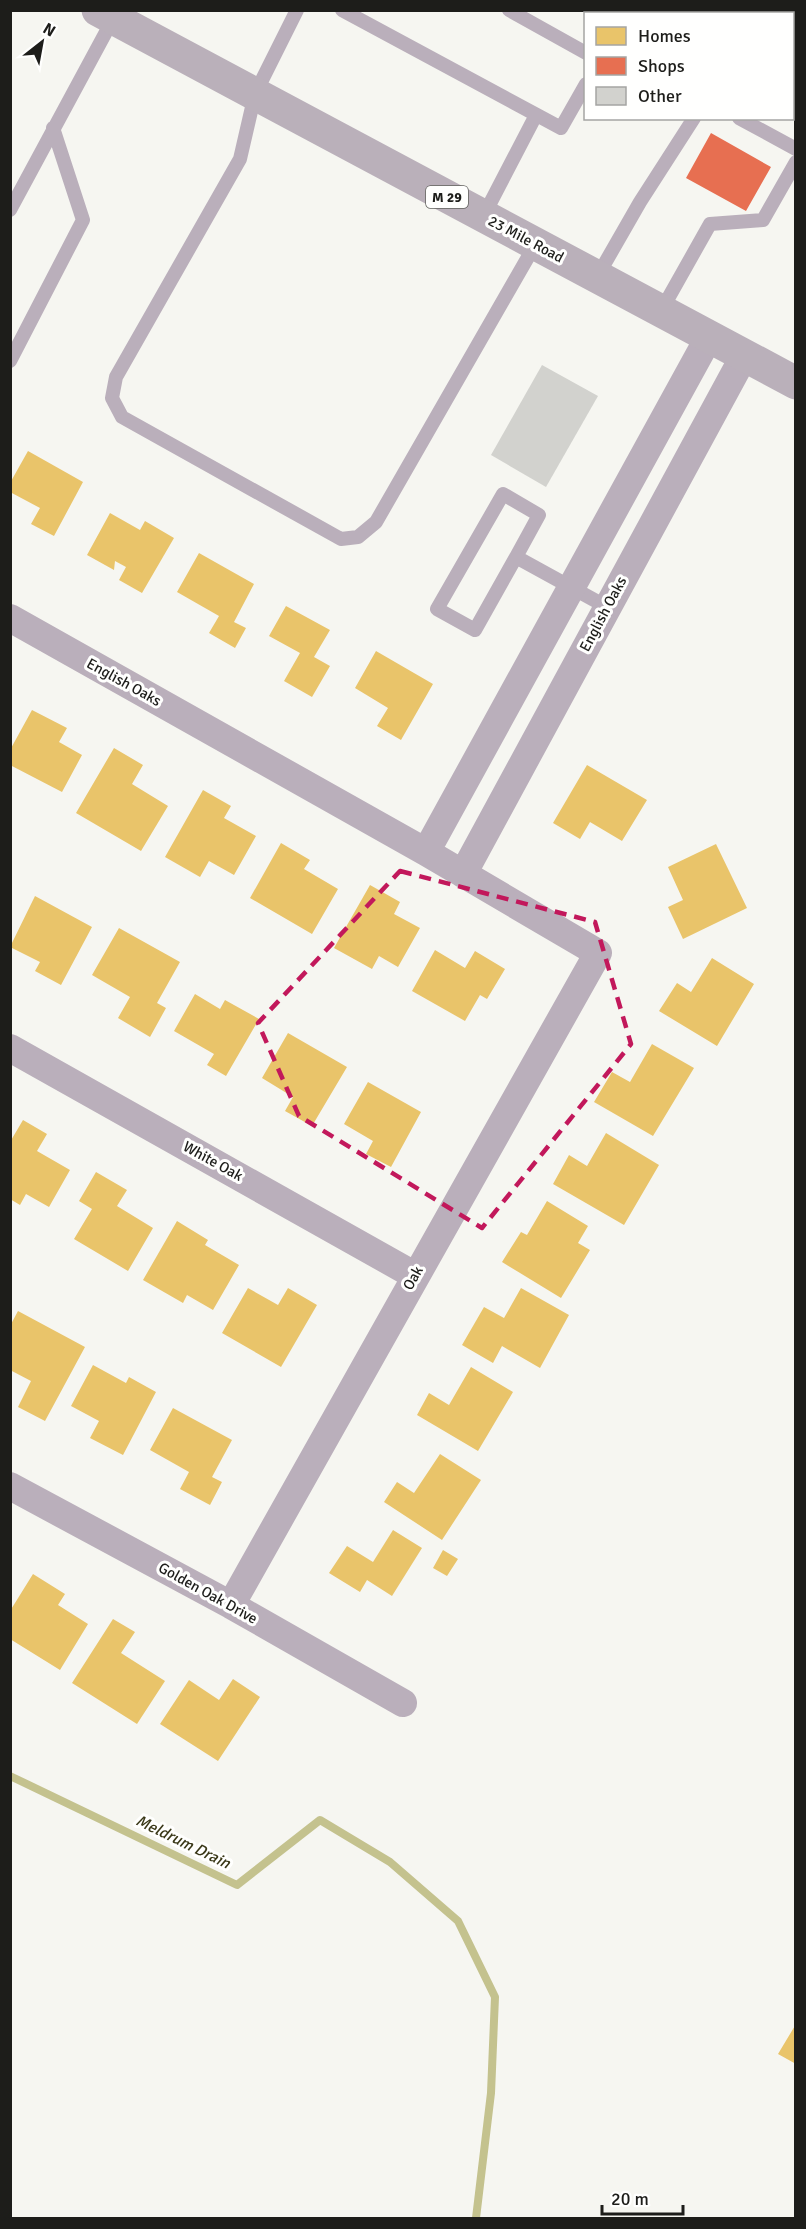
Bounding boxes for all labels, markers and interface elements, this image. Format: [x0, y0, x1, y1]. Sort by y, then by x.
north arrow [12, 12, 72, 72]
legend [584, 12, 794, 120]
text: N [39, 19, 59, 41]
text: Homes [638, 25, 691, 47]
text: Shops [638, 55, 685, 77]
text: Other [638, 85, 682, 107]
road number: M 29 [426, 186, 468, 208]
street label: 23 Mile Road [485, 212, 567, 266]
street label: English Oaks [576, 573, 630, 655]
street label: English Oaks [84, 654, 165, 710]
street label: White Oak [180, 1137, 246, 1185]
street label: Oak [399, 1262, 427, 1293]
street label: Golden Oak Drive [155, 1558, 261, 1628]
water label: Meldrum Drain [133, 1811, 234, 1874]
scale bar [602, 2178, 683, 2216]
text: 20 m [611, 2188, 649, 2210]

